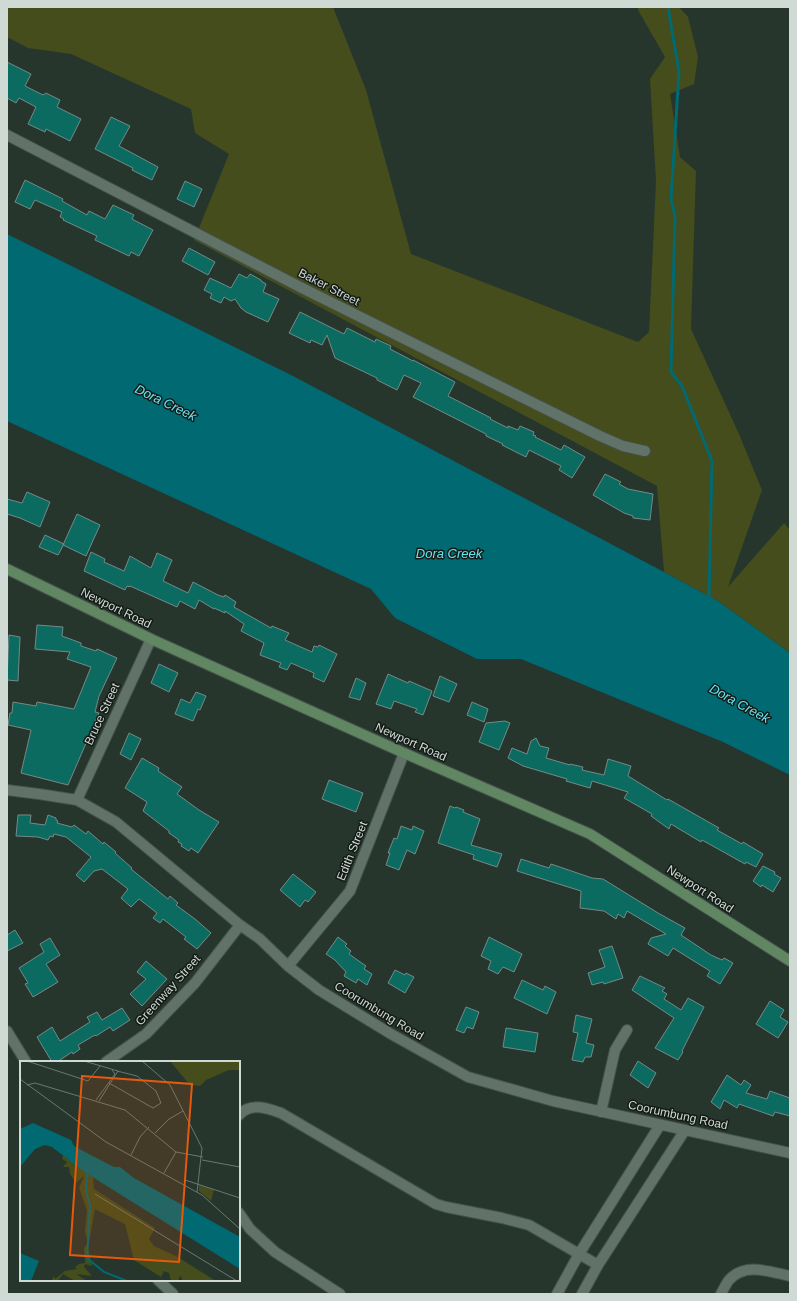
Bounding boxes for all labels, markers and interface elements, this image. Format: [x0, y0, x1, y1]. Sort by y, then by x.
street label: Baker Street [296, 266, 362, 309]
water label: Dora Creek [133, 381, 200, 424]
water label: Dora Creek [416, 546, 484, 561]
street label: Newport Road [78, 585, 154, 631]
street label: Bruce Street [82, 680, 123, 747]
water label: Dora Creek [707, 681, 774, 727]
street label: Newport Road [373, 720, 449, 764]
street label: Edith Street [334, 819, 370, 883]
street label: Newport Road [664, 862, 736, 916]
street label: Greenway Street [133, 951, 204, 1028]
street label: Coorumbung Road [332, 979, 426, 1043]
inset map [20, 1061, 240, 1281]
street label: Coorumbung Road [627, 1098, 729, 1132]

